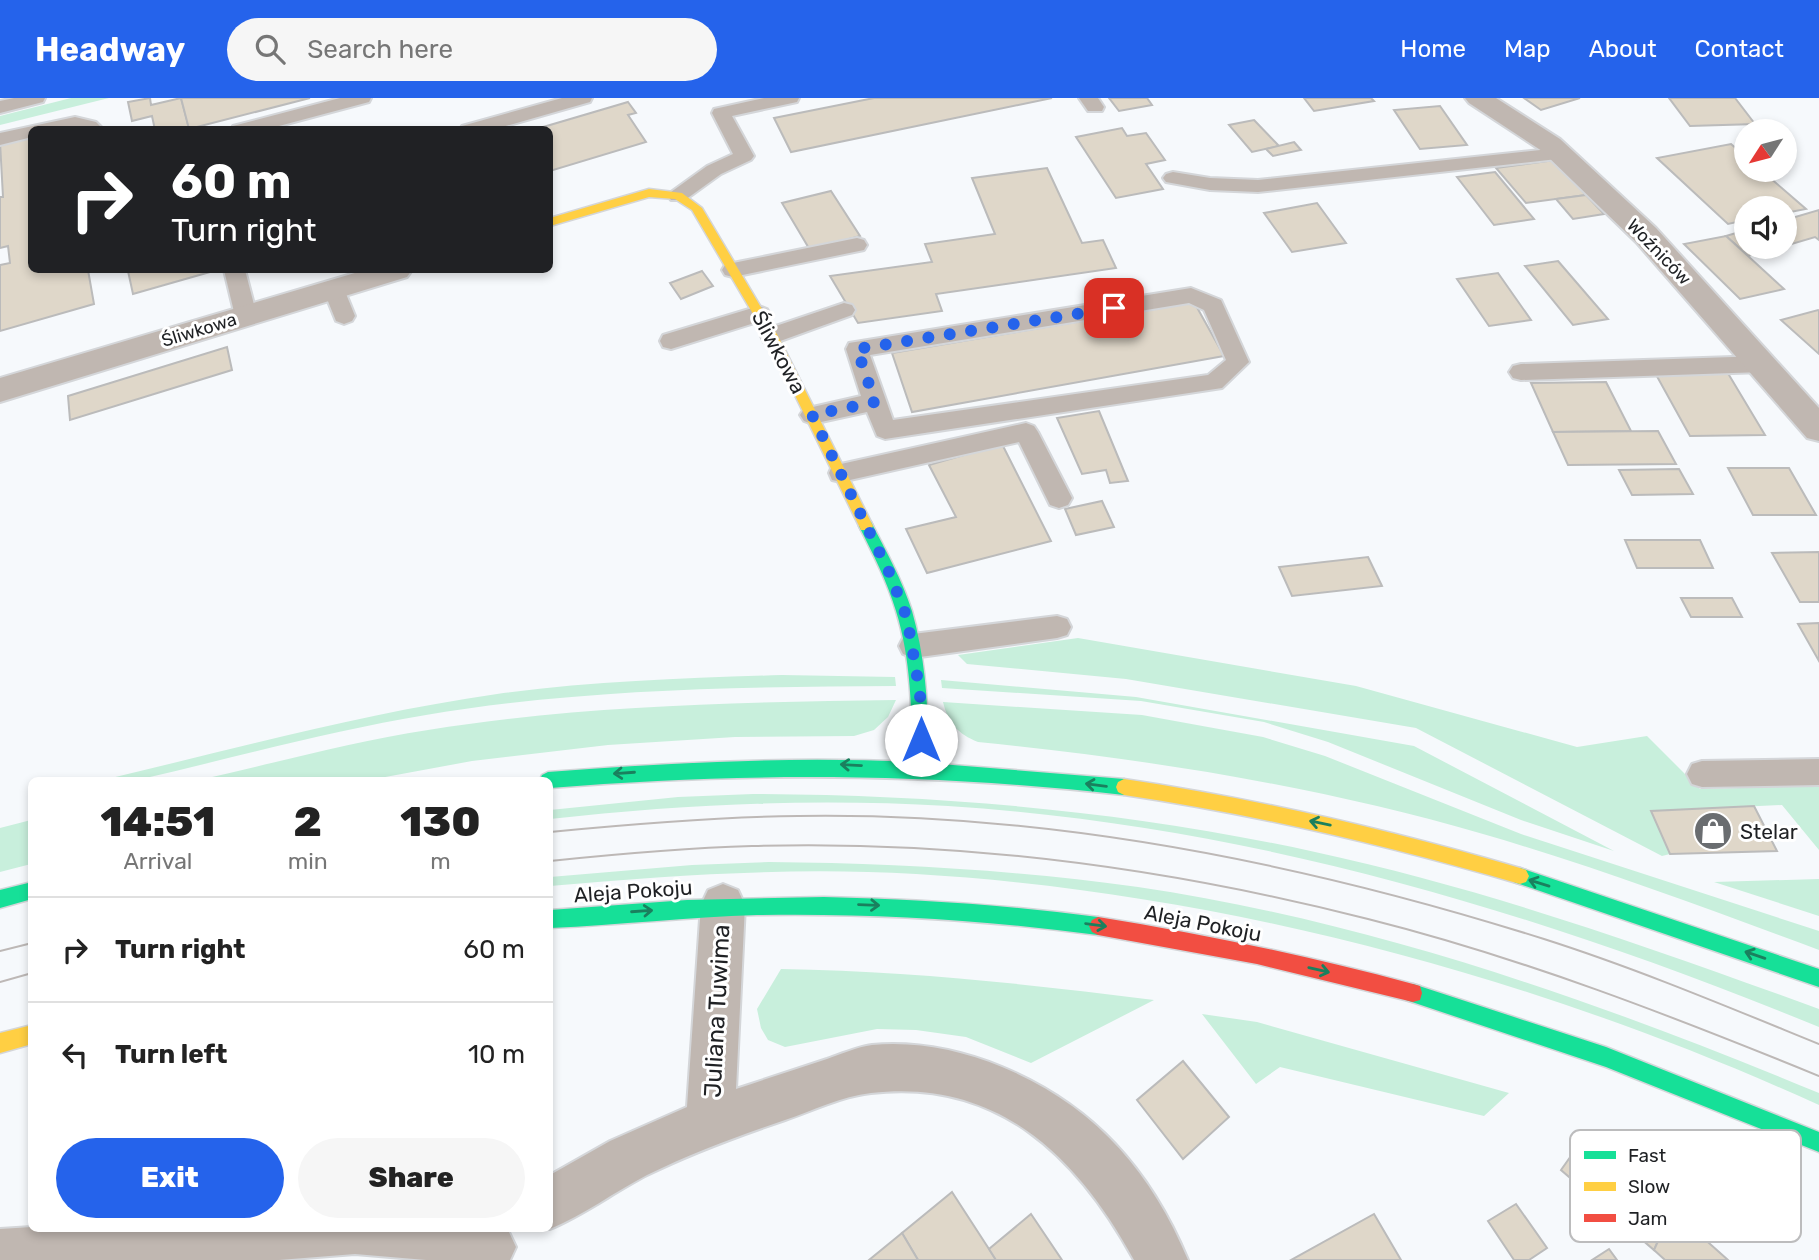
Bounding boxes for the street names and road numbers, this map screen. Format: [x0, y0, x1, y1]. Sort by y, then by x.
street label: Woźniców [1622, 214, 1696, 290]
street label: Śliwkowa [747, 306, 811, 398]
street label: Śliwkowa [159, 308, 239, 352]
street label: Aleja Pokoju [573, 874, 693, 908]
street label: Aleja Pokoju [1142, 899, 1264, 947]
street label: Juliana Tuwima [698, 924, 736, 1098]

